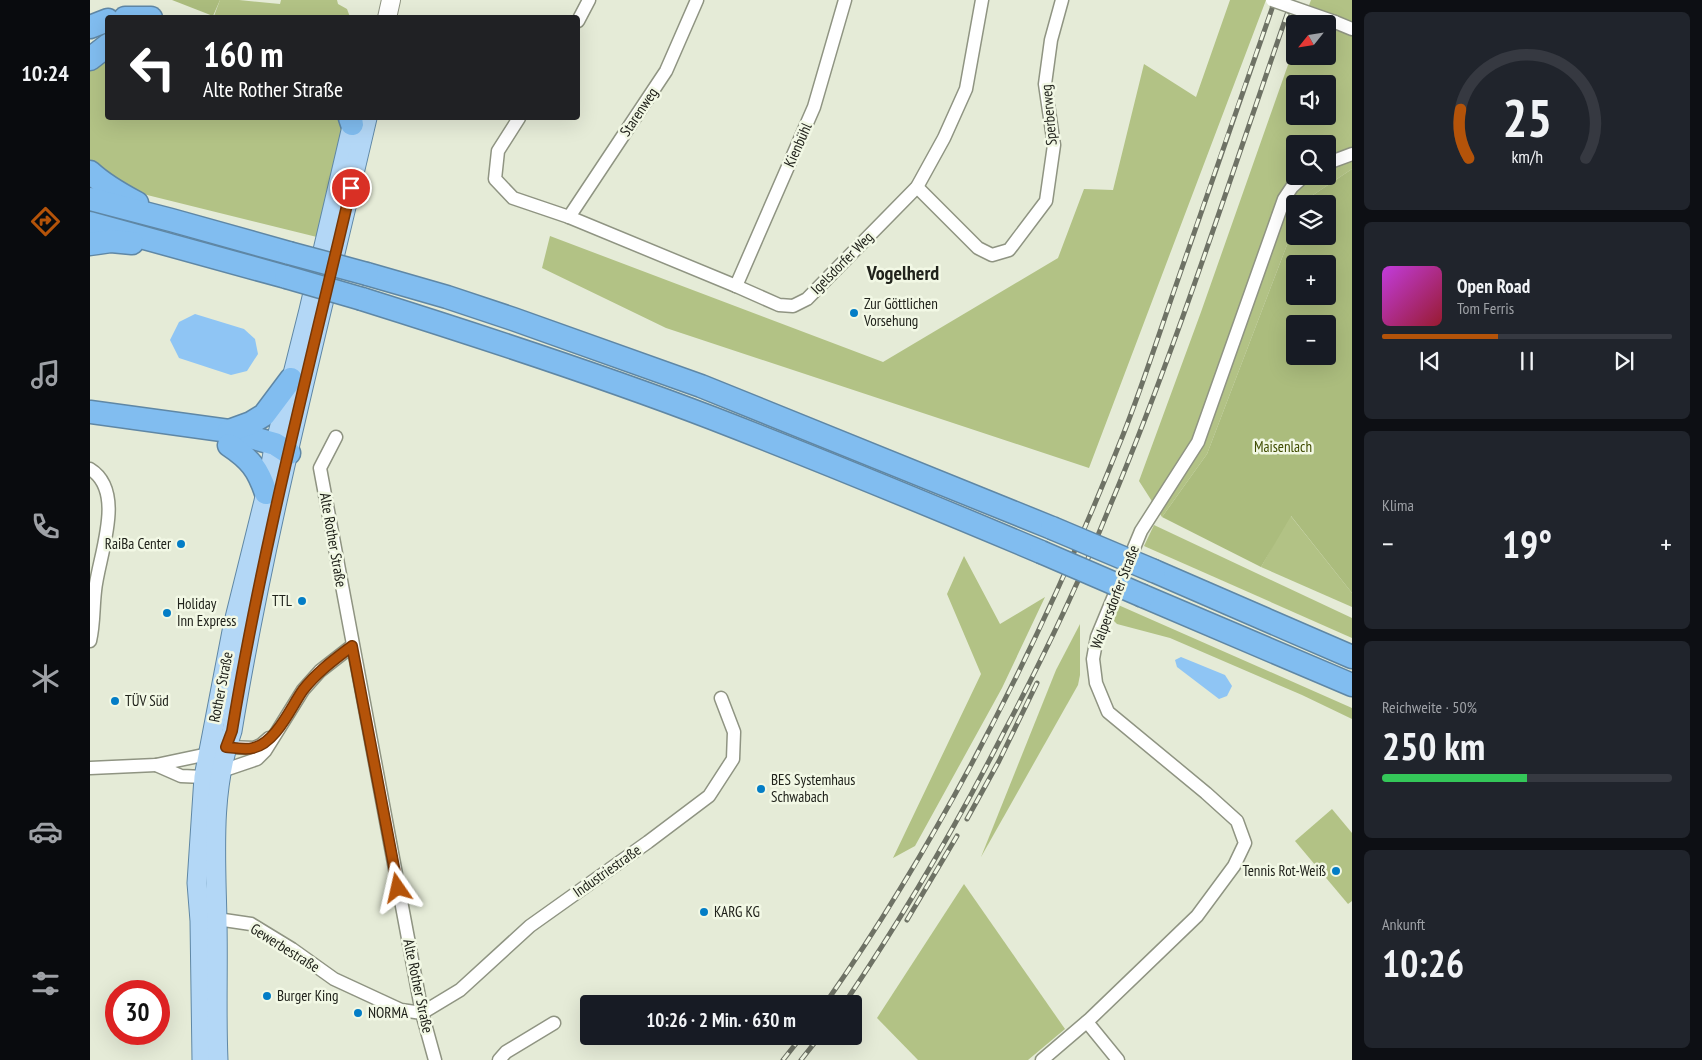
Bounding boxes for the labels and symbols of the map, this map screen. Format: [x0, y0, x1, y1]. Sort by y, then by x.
north arrow [1286, 15, 1336, 65]
street label: Starenweg [615, 84, 662, 140]
street label: Sperberweg [1036, 84, 1061, 146]
street label: Kienbühl [779, 119, 816, 170]
pin [330, 167, 372, 209]
street label: Igelsdorfer Weg [806, 227, 877, 298]
district label: Vogelherd [866, 260, 939, 286]
place label: Zur Göttlichen Vorsehung [863, 294, 938, 330]
marker: Zur Göttlichen Vorsehung [848, 307, 860, 319]
park label: Maisenlach [1254, 437, 1312, 456]
street label: Alte Rother Straße [316, 491, 351, 589]
place label: RaiBa Center [105, 534, 172, 553]
marker: RaiBa Center [175, 538, 187, 550]
street label: Walpersdorfer Straße [1086, 542, 1143, 651]
place label: TTL [272, 591, 293, 610]
place label: Holiday Inn Express [177, 594, 236, 630]
marker: TTL [296, 595, 308, 607]
marker: Holiday Inn Express [161, 607, 173, 619]
street label: Rother Straße [204, 650, 237, 724]
place label: TÜV Süd [125, 691, 169, 710]
marker: TÜV Süd [109, 695, 121, 707]
place label: BES Systemhaus Schwabach [771, 770, 855, 806]
marker: BES Systemhaus Schwabach [755, 783, 767, 795]
street label: Industriestraße [569, 840, 644, 901]
position arrow [371, 861, 423, 913]
place label: Tennis Rot-Weiß [1242, 861, 1326, 880]
marker: Tennis Rot-Weiß [1330, 865, 1342, 877]
place label: KARG KG [714, 902, 760, 921]
marker: KARG KG [698, 906, 710, 918]
street label: Gewerbestraße [247, 919, 323, 976]
street label: Alte Rother Straße [399, 937, 438, 1035]
speed limit sign: 30 [105, 980, 170, 1045]
place label: Burger King [277, 986, 338, 1005]
marker: Burger King [261, 990, 273, 1002]
place label: NORMA [368, 1003, 409, 1022]
marker: NORMA [352, 1007, 364, 1019]

